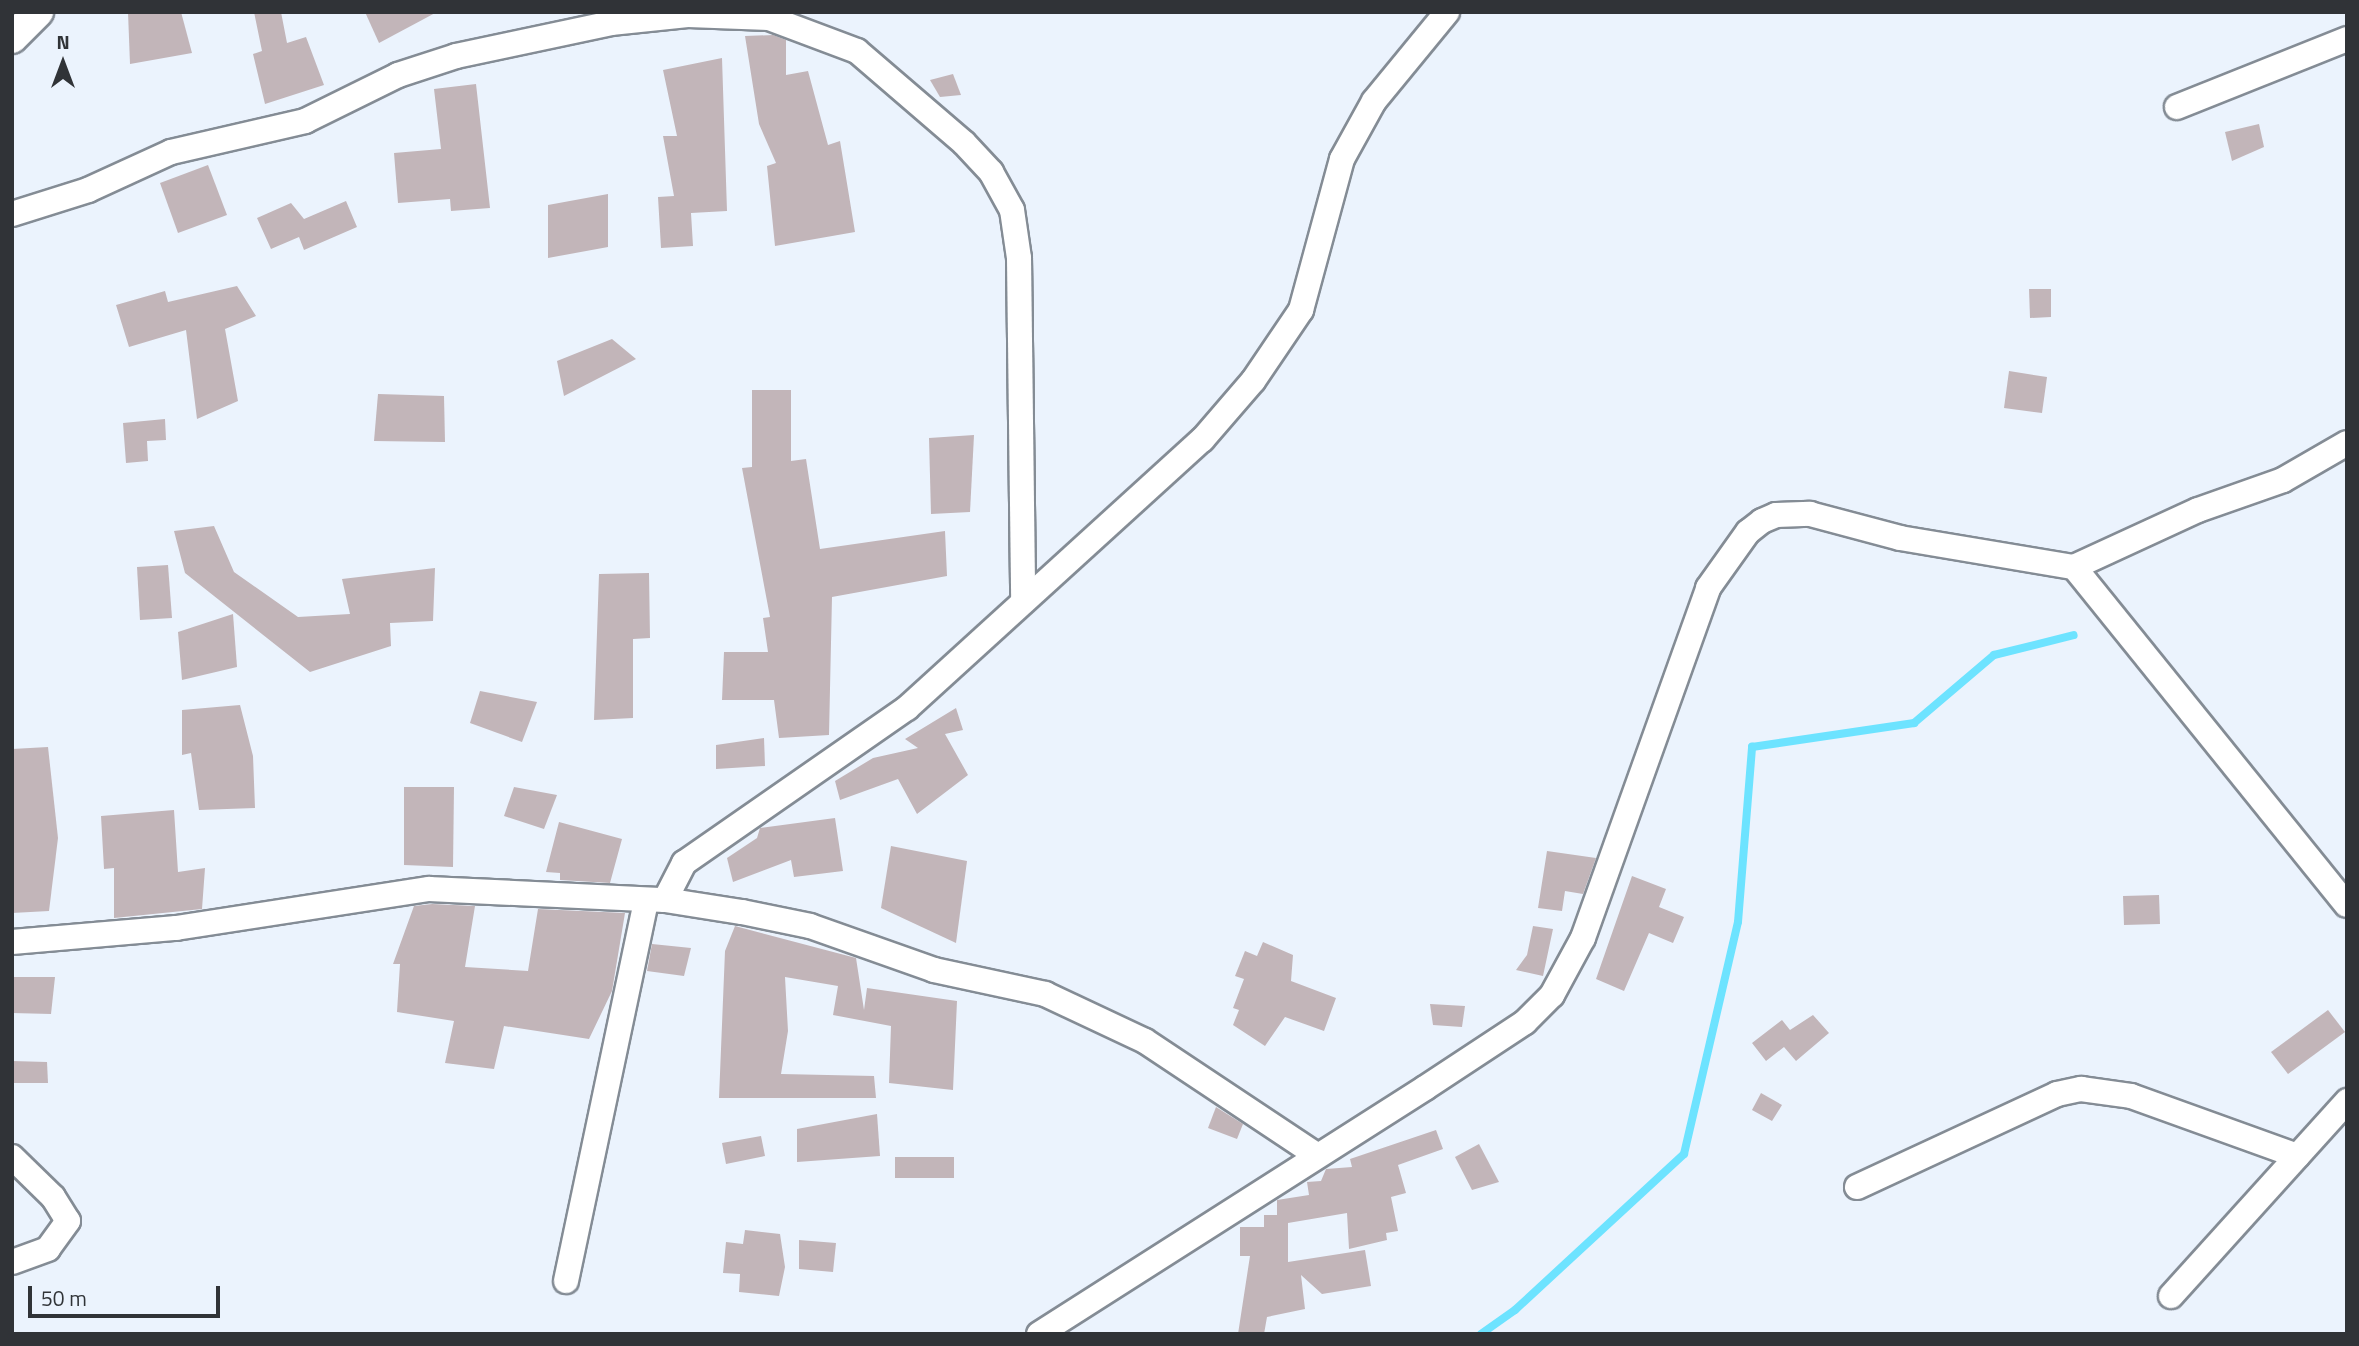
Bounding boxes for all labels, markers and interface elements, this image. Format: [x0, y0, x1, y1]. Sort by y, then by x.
text: N [56, 27, 70, 56]
north arrow [28, 28, 98, 98]
scale bar [32, 1272, 224, 1316]
text: 50 m [41, 1282, 87, 1314]

